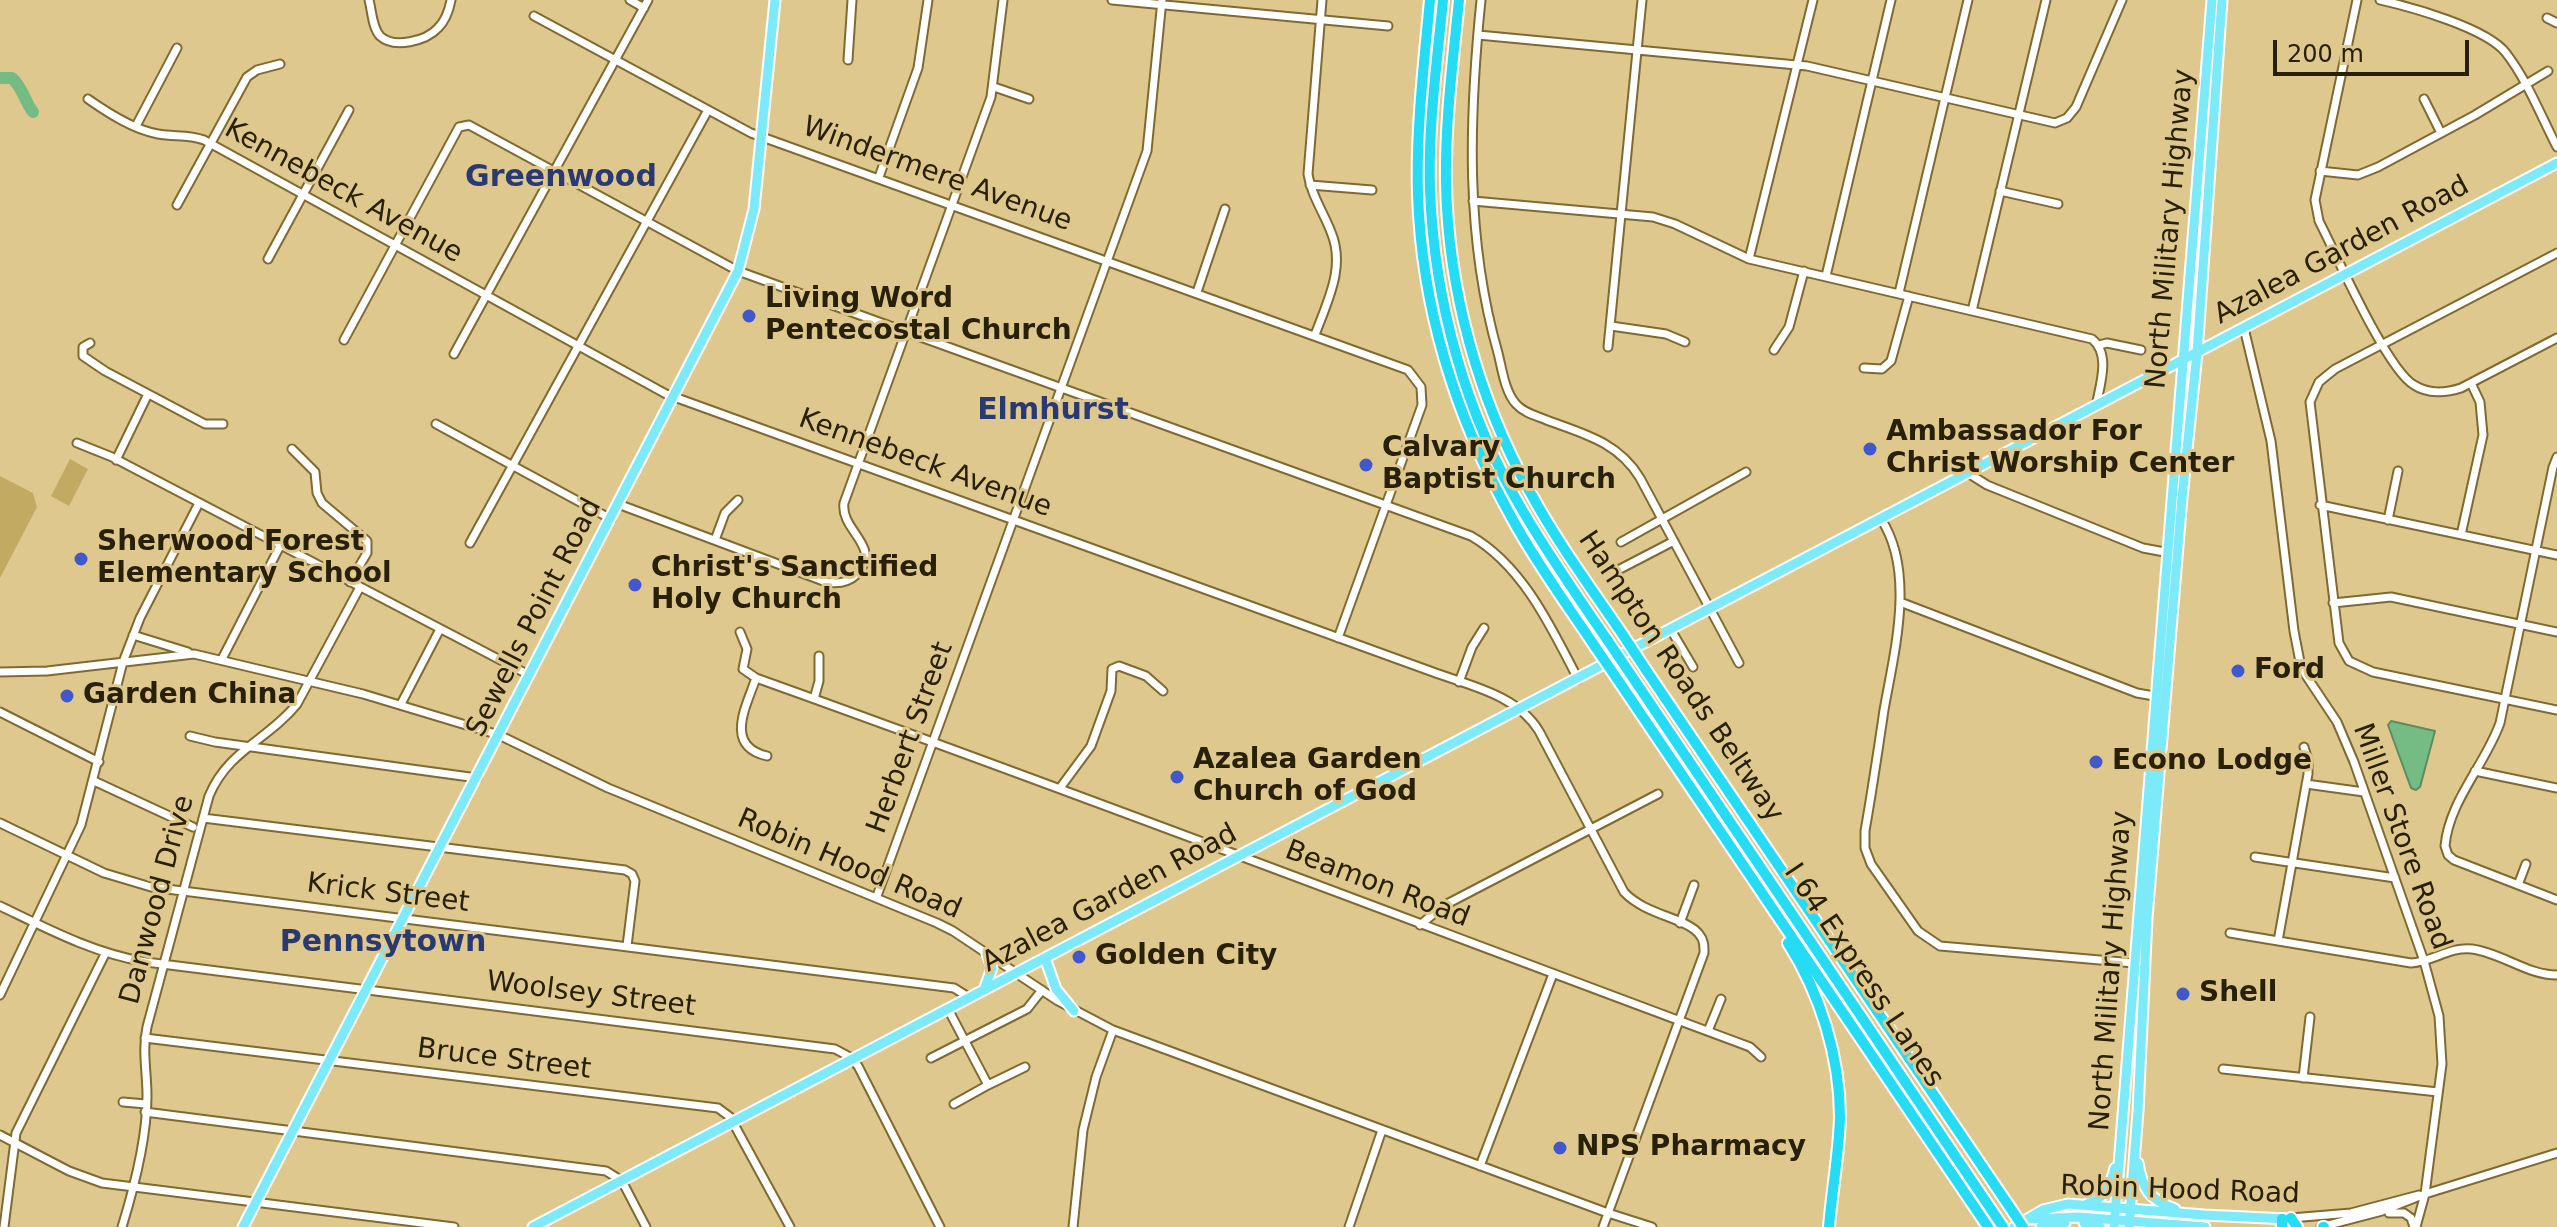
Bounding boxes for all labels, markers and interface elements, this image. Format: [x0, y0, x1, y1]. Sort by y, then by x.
scale bar [2277, 24, 2473, 74]
text: 200 m [2287, 40, 2364, 68]
street label: North Military Highway [2140, 68, 2202, 390]
street label: Windermere Avenue [798, 111, 1076, 239]
street label: Kennebeck Avenue [218, 113, 468, 271]
district label: Greenwood [465, 160, 657, 196]
street label: Azalea Garden Road [2209, 170, 2475, 332]
place label: Living Word Pentecostal Church [765, 283, 1072, 349]
marker: Living Word Pentecostal Church [740, 307, 758, 325]
district label: Elmhurst [977, 393, 1129, 429]
street label: Kennebeck Avenue [794, 403, 1056, 525]
place label: Ambassador For Christ Worship Center [1886, 416, 2234, 482]
place label: Calvary Baptist Church [1382, 432, 1616, 498]
marker: Ambassador For Christ Worship Center [1861, 440, 1879, 458]
marker: Calvary Baptist Church [1357, 456, 1375, 474]
street label: Sewells Point Road [460, 493, 610, 743]
street label: Hampton Roads Beltway [1570, 525, 1790, 829]
place label: Sherwood Forest Elementary School [97, 526, 392, 592]
marker: Sherwood Forest Elementary School [72, 550, 90, 568]
place label: Christ's Sanctified Holy Church [651, 552, 938, 618]
marker: Christ's Sanctified Holy Church [626, 576, 644, 594]
street label: Herbert Street [861, 638, 961, 838]
place label: Ford [2254, 654, 2325, 688]
marker: Ford [2229, 662, 2247, 680]
place label: Garden China [83, 679, 296, 713]
marker: Garden China [58, 687, 76, 705]
street label: Miller Store Road [2344, 719, 2458, 955]
place label: Azalea Garden Church of God [1193, 744, 1422, 810]
place label: Econo Lodge [2112, 745, 2312, 779]
marker: Econo Lodge [2087, 753, 2105, 771]
marker: Azalea Garden Church of God [1168, 768, 1186, 786]
street label: Danwood Drive [114, 792, 202, 1008]
street label: Robin Hood Road [732, 803, 966, 927]
street label: North Military Highway [2084, 810, 2140, 1132]
street label: Azalea Garden Road [977, 818, 1243, 980]
street label: Beamon Road [1280, 834, 1474, 936]
street label: I 64 Express Lanes [1776, 858, 1950, 1094]
street label: Krick Street [305, 867, 471, 921]
district label: Pennsytown [280, 925, 486, 961]
place label: Golden City [1095, 940, 1277, 974]
marker: Golden City [1070, 948, 1088, 966]
street label: Woolsey Street [485, 966, 697, 1024]
place label: Shell [2199, 977, 2277, 1011]
marker: Shell [2174, 985, 2192, 1003]
street label: Bruce Street [415, 1033, 593, 1087]
place label: NPS Pharmacy [1576, 1131, 1806, 1165]
marker: NPS Pharmacy [1551, 1139, 1569, 1157]
street label: Robin Hood Road [2060, 1170, 2300, 1212]

